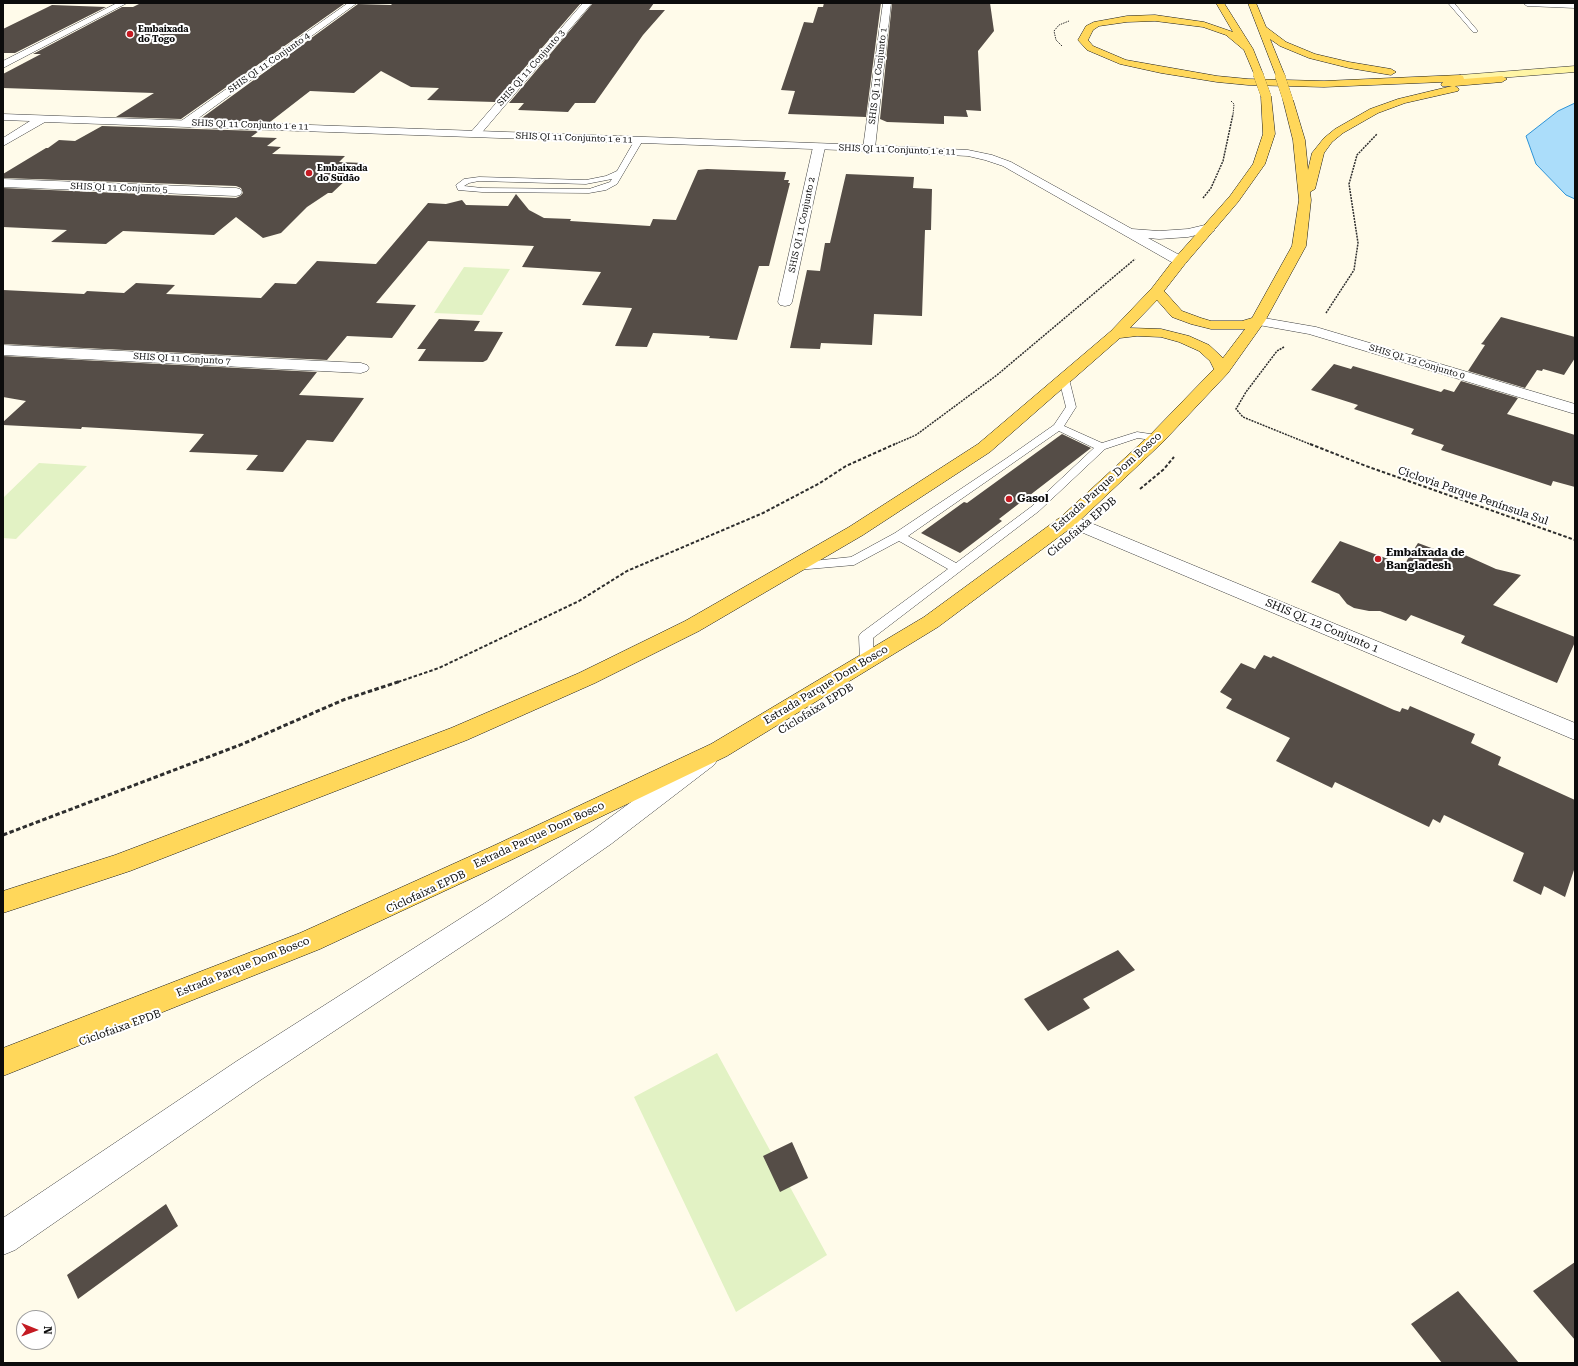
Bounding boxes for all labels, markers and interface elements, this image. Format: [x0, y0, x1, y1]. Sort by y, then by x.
place label: Embaixada do Togo [138, 24, 189, 45]
street label: SHIS QI 11 Conjunto 1 [867, 27, 889, 125]
street label: SHIS QI 11 Conjunto 3 [495, 28, 567, 108]
marker: Embaixada do Togo [125, 29, 135, 39]
street label: SHIS QI 11 Conjunto 4 [226, 31, 312, 95]
street label: SHIS QI 11 Conjunto 1 e 11 [191, 118, 309, 132]
street label: SHIS QI 11 Conjunto 1 e 11 [515, 131, 633, 145]
street label: SHIS QI 11 Conjunto 1 e 11 [838, 143, 956, 157]
place label: Embaixada do Sudão [317, 163, 368, 184]
marker: Embaixada do Sudão [304, 168, 314, 178]
street label: SHIS QI 11 Conjunto 2 [787, 176, 817, 274]
street label: SHIS QI 11 Conjunto 5 [70, 181, 168, 195]
street label: SHIS QL 12 Conjunto 0 [1368, 342, 1466, 382]
street label: SHIS QI 11 Conjunto 7 [133, 351, 231, 367]
street label: Estrada Parque Dom Bosco [1050, 429, 1164, 535]
street label: Ciclovia Parque Península Sul [1396, 464, 1550, 528]
place label: Gasol [1017, 492, 1049, 506]
marker: Gasol [1004, 494, 1014, 504]
street label: Ciclofaixa EPDB [1045, 494, 1119, 560]
place label: Embaixada de Bangladesh [1386, 546, 1464, 572]
marker: Embaixada de Bangladesh [1373, 554, 1383, 564]
street label: SHIS QL 12 Conjunto 1 [1263, 596, 1381, 656]
street label: Estrada Parque Dom Bosco [761, 643, 891, 727]
street label: Ciclofaixa EPDB [776, 681, 856, 737]
street label: Estrada Parque Dom Bosco [472, 799, 606, 871]
street label: Ciclofaixa EPDB [384, 868, 468, 916]
street label: Estrada Parque Dom Bosco [174, 934, 312, 1000]
street label: Ciclofaixa EPDB [77, 1007, 163, 1049]
north arrow [16, 1310, 56, 1350]
text: N [41, 1326, 54, 1335]

